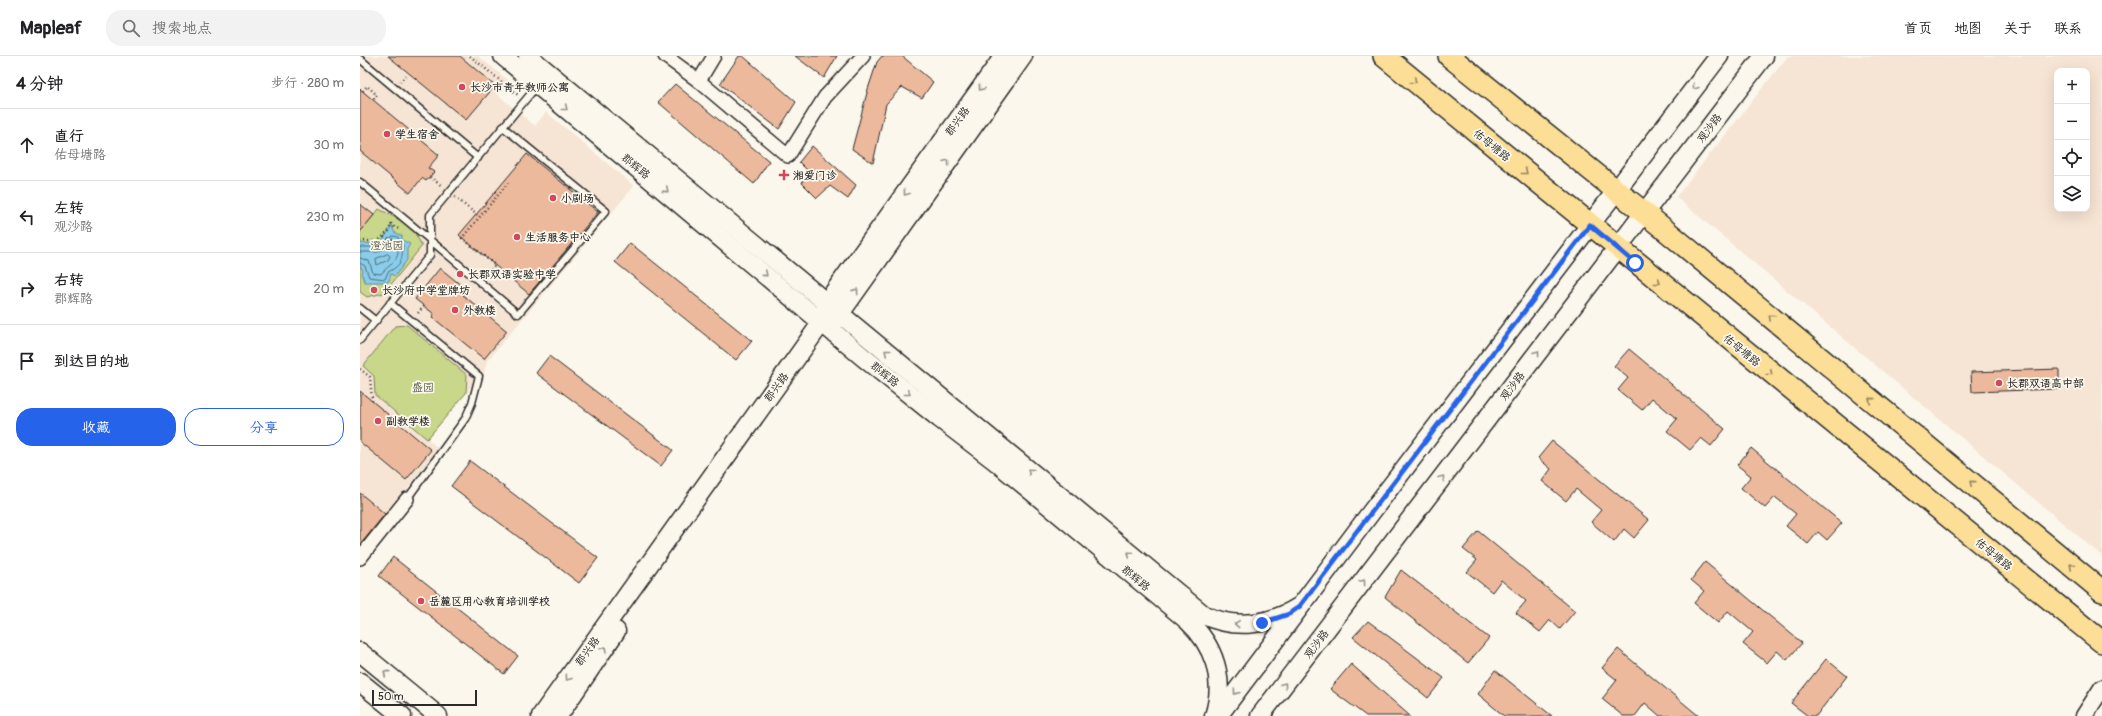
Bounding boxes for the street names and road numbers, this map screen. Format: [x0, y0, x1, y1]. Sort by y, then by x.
street label: 郡兴路 [942, 104, 972, 138]
street label: 观沙路 [1694, 111, 1725, 145]
street label: 佑母塘路 [1470, 126, 1513, 164]
street label: 郡辉路 [619, 151, 653, 182]
street label: 佑母塘路 [1720, 331, 1763, 369]
street label: 郡辉路 [868, 359, 902, 390]
street label: 观沙路 [1497, 369, 1528, 403]
street label: 郡兴路 [761, 370, 791, 404]
street label: 佑母塘路 [1972, 535, 2015, 573]
street label: 郡辉路 [1119, 563, 1152, 594]
street label: 观沙路 [1301, 627, 1332, 661]
street label: 郡兴路 [572, 634, 602, 668]

